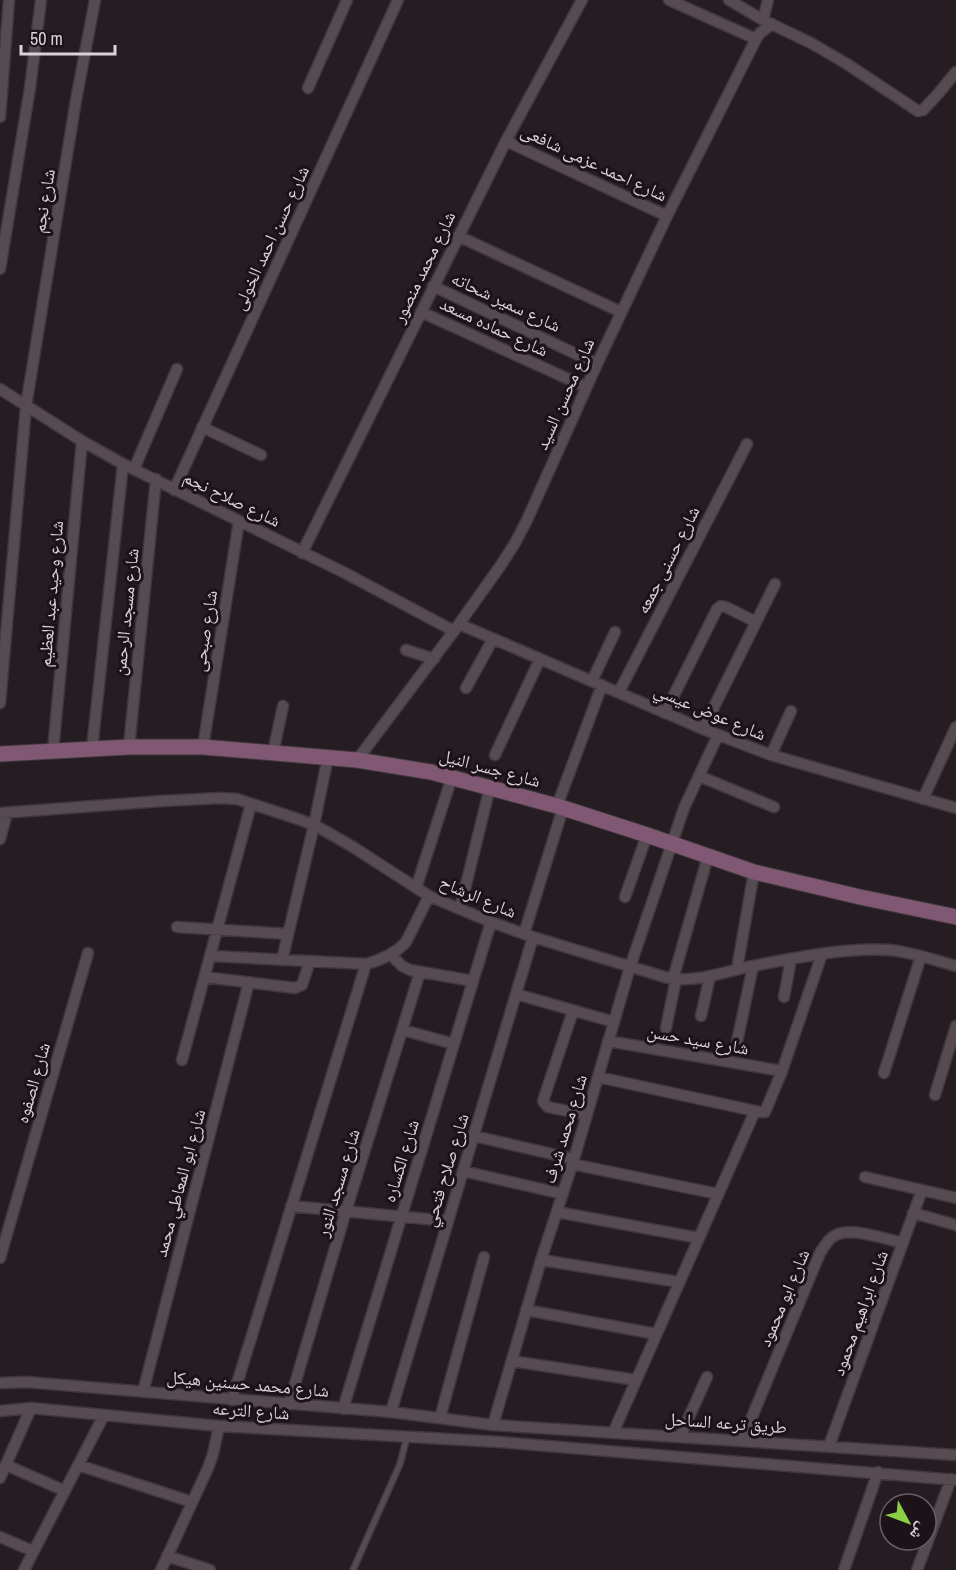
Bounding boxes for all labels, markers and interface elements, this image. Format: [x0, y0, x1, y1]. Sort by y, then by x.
scale bar [21, 18, 116, 56]
text: 50 m [30, 26, 63, 51]
street label: شارع احمد عزمى شافعى [517, 118, 672, 207]
street label: شارع حسن احمد الخولى [226, 161, 315, 314]
street label: شارع نجم [26, 167, 61, 235]
street label: شارع محمد منصور [385, 207, 461, 328]
street label: شارع سمير شحاته [447, 265, 565, 338]
street label: شارع حماده مسعد [436, 291, 552, 363]
street label: شارع محسن السيد [529, 334, 600, 454]
street label: شارع صلاح نجم [179, 464, 285, 533]
street label: شارع حسنى جمعه [630, 502, 705, 618]
street label: شارع وحيد عبد العظيم [32, 520, 69, 668]
street label: شارع مسجد الرحمن [106, 547, 145, 677]
street label: شارع صبحى [186, 588, 223, 673]
street label: شارع عوض عيسي [649, 677, 770, 749]
street label: شارع جسر النيل [437, 742, 543, 793]
street label: شارع الرشاح [436, 869, 521, 924]
street label: شارع سيد حسن [645, 1018, 751, 1061]
street label: شارع الصفوه [9, 1039, 56, 1126]
street label: شارع محمد شرف [536, 1071, 593, 1187]
street label: شارع ابو المعاطي محمد [148, 1106, 214, 1260]
street label: شارع صلاح فتحي [416, 1110, 477, 1230]
street label: شارع الكساره [376, 1116, 425, 1205]
street label: شارع مسجد النور [309, 1126, 366, 1241]
street label: شارع ابو محمود [752, 1245, 815, 1350]
street label: شارع ابراهيم محمود [825, 1247, 894, 1379]
street label: شارع محمد حسنين هيكل [166, 1364, 330, 1403]
street label: شارع الترعه [212, 1395, 291, 1426]
street label: طريق ترعه الساحل [664, 1406, 788, 1439]
north arrow [878, 1492, 938, 1552]
text: ش [905, 1518, 933, 1545]

